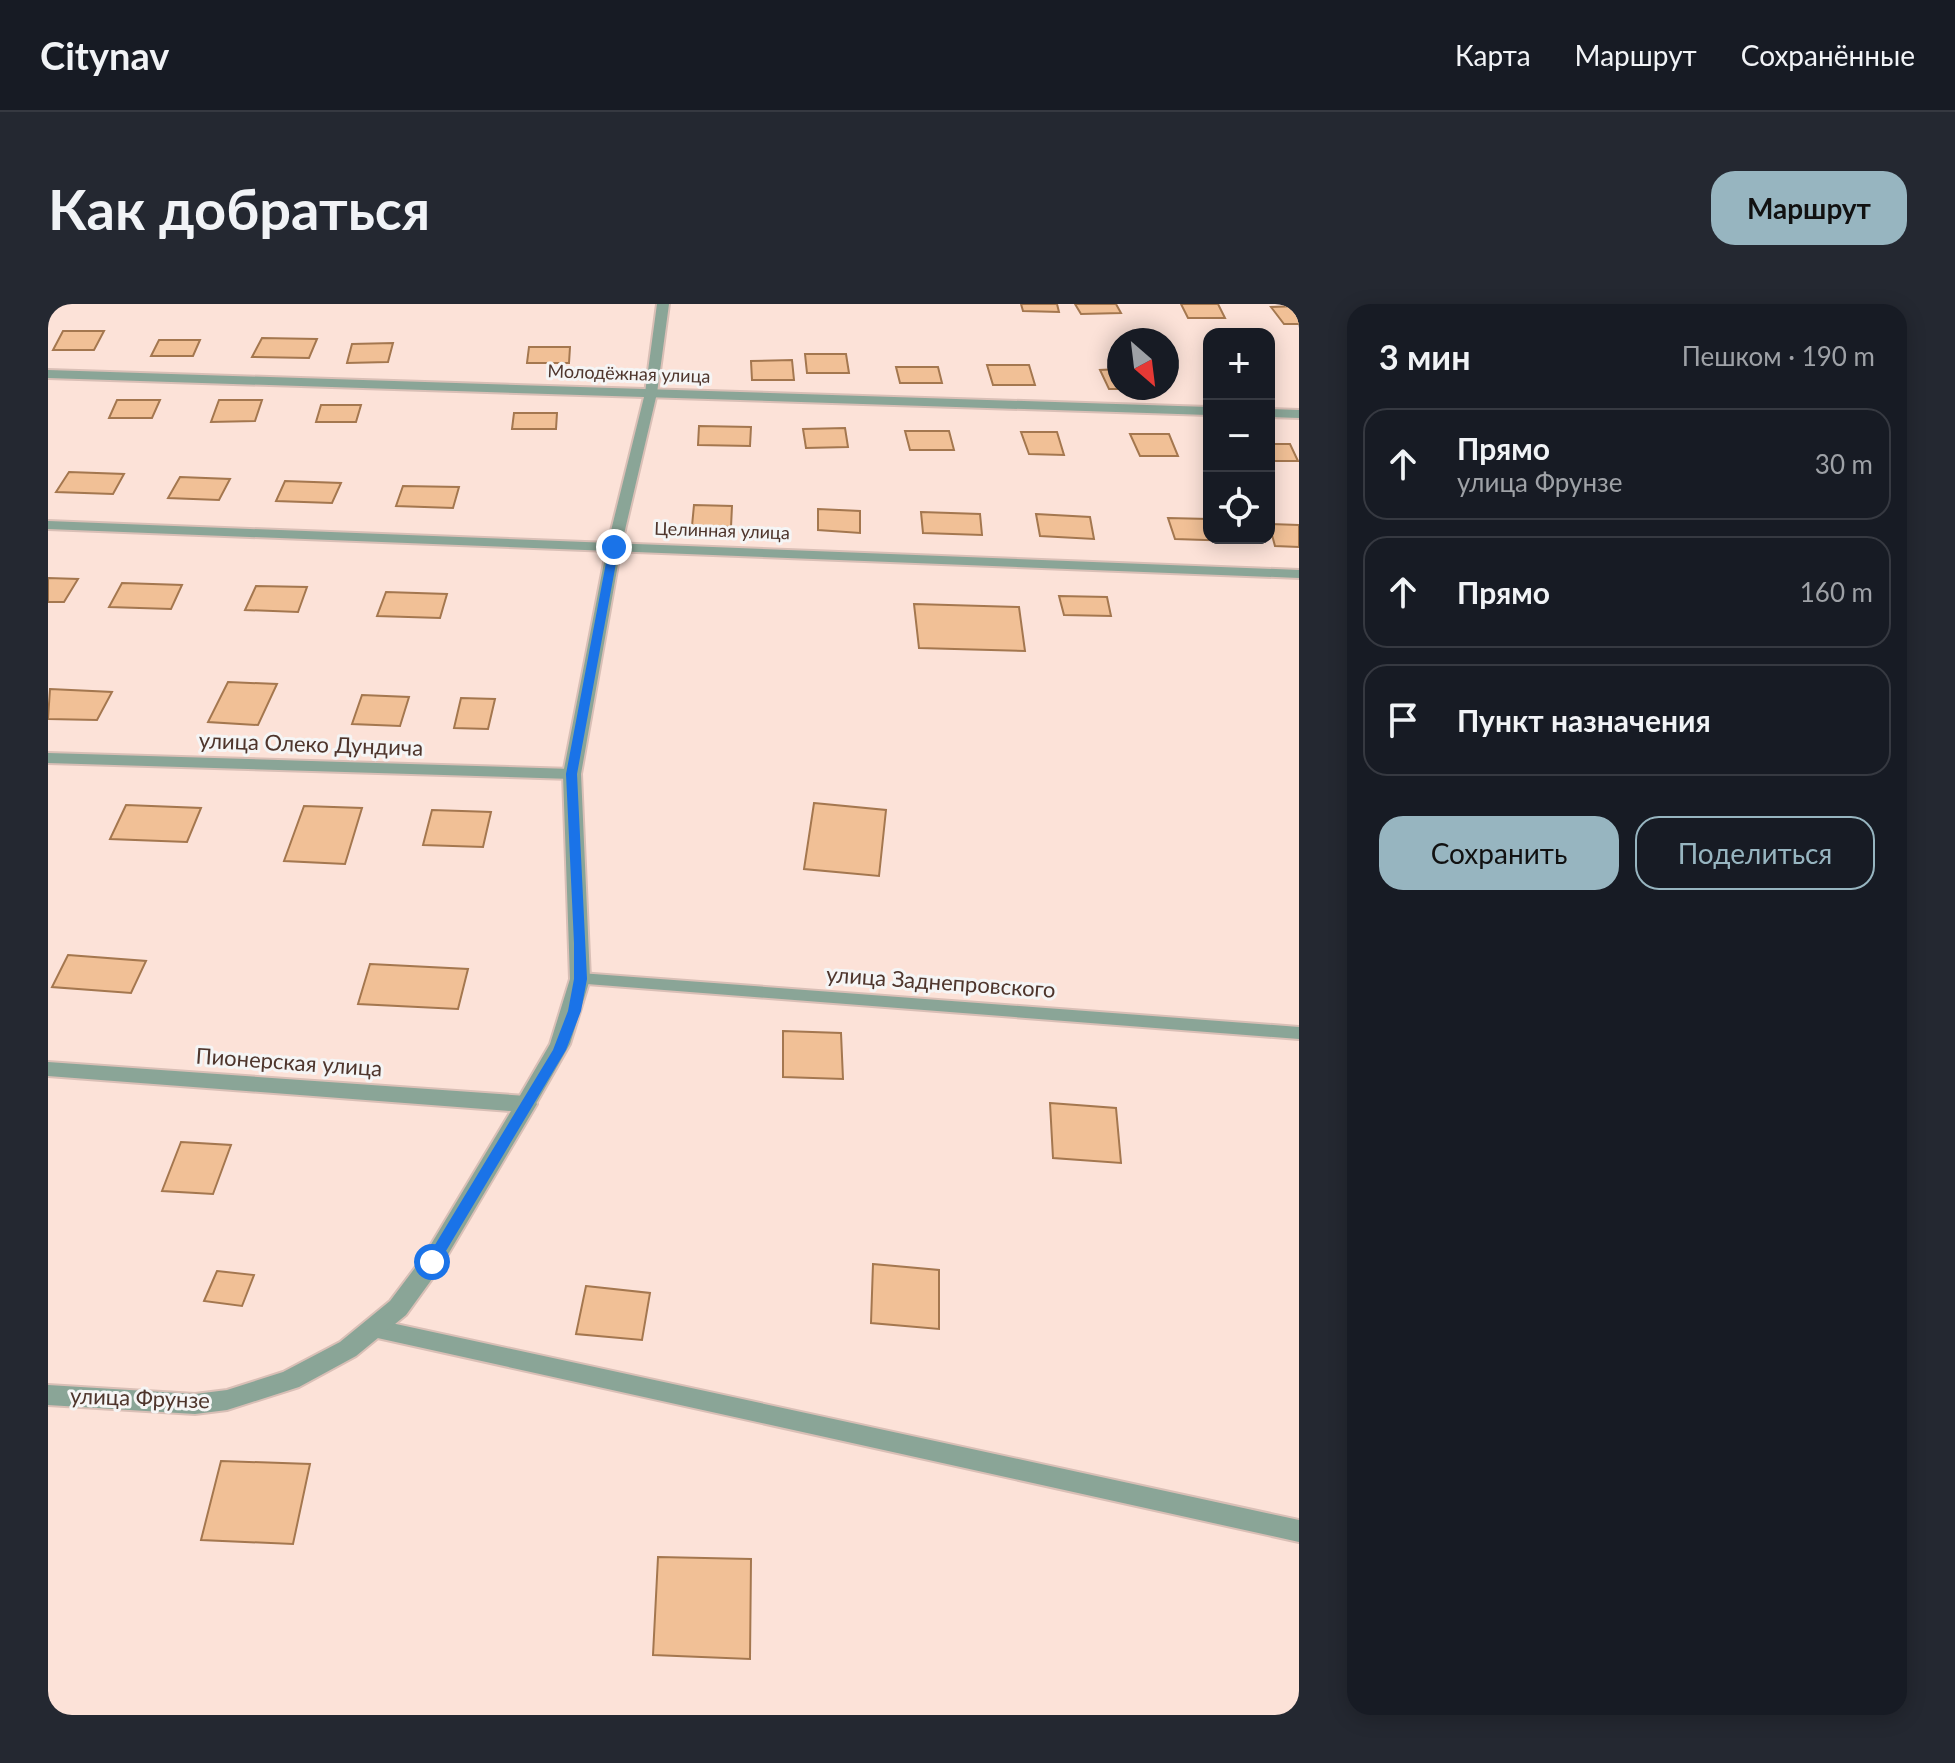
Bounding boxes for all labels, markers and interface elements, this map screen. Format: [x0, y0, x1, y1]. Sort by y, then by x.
text: Citynav [40, 32, 169, 78]
text: Карта [1455, 38, 1531, 72]
text: Маршрут [1575, 38, 1697, 72]
text: Сохранённые [1741, 38, 1915, 72]
button: Маршрут [1711, 171, 1907, 245]
text: Как добраться [48, 175, 430, 242]
north arrow [1107, 328, 1179, 400]
map controls [1203, 328, 1275, 544]
button: + [1203, 328, 1275, 400]
text: 3 мин [1379, 336, 1471, 377]
text: Пешком · 190 m [1682, 340, 1875, 372]
street label: Молодёжная улица [547, 359, 711, 387]
button: − [1203, 400, 1275, 472]
text: Прямо [1457, 430, 1550, 466]
icon: ahead [1381, 442, 1425, 486]
text: 30 m [1815, 448, 1873, 480]
text: улица Фрунзе [1457, 466, 1622, 498]
button: locate [1203, 472, 1275, 544]
street label: Целинная улица [654, 517, 790, 543]
route end [596, 529, 632, 565]
icon: ahead [1381, 570, 1425, 614]
text: Прямо [1457, 574, 1550, 610]
text: 160 m [1800, 576, 1873, 608]
icon: arrive [1381, 698, 1425, 742]
text: Пункт назначения [1457, 702, 1711, 738]
street label: улица Олеко Дундича [198, 726, 424, 761]
button: Сохранить [1379, 816, 1619, 890]
button: Поделиться [1635, 816, 1875, 890]
street label: улица Заднепровского [825, 960, 1057, 1003]
street label: Пионерская улица [195, 1042, 383, 1081]
route start [414, 1244, 450, 1280]
street label: улица Фрунзе [70, 1382, 210, 1413]

